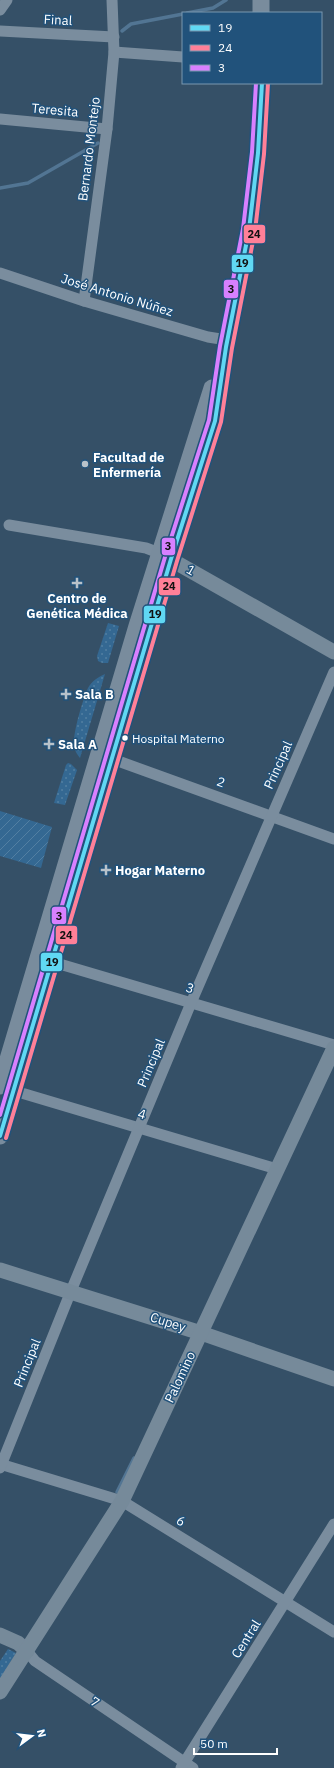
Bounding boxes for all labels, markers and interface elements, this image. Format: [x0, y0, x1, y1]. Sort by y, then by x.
street label: Final [43, 11, 73, 29]
legend [182, 12, 322, 84]
text: 19 [218, 20, 232, 35]
text: 24 [218, 40, 232, 55]
text: 3 [218, 60, 225, 75]
street label: Bernardo Montejo [74, 96, 104, 202]
street label: Teresita [31, 99, 79, 121]
line badge: 24 [243, 224, 266, 244]
text: 24 [247, 227, 261, 241]
line badge: 19 [231, 254, 254, 273]
text: 19 [235, 256, 249, 270]
street label: José Antonio Núñez [59, 270, 175, 320]
line badge: 3 [223, 279, 239, 299]
text: 3 [228, 282, 234, 296]
place label: Facultad de Enfermería [93, 449, 164, 481]
marker: Facultad de Enfermería [80, 459, 90, 469]
line badge: 3 [161, 537, 176, 556]
text: 3 [165, 539, 171, 553]
street label: 1 [183, 561, 199, 579]
marker: Centro de Genética Médica [71, 577, 83, 589]
line badge: 24 [158, 577, 181, 596]
text: 24 [162, 579, 176, 593]
place label: Centro de Genética Médica [26, 590, 128, 622]
line badge: 19 [143, 605, 166, 624]
text: 19 [148, 607, 162, 621]
place label: Sala B [75, 686, 114, 703]
marker: Sala B [60, 688, 72, 700]
place label: Hospital Materno [132, 731, 225, 746]
marker: Hospital Materno [120, 733, 130, 743]
place label: Sala A [58, 736, 97, 753]
marker: Sala A [43, 738, 55, 750]
street label: Principal [260, 738, 296, 792]
street label: 2 [214, 773, 228, 791]
place label: Hogar Materno [115, 862, 205, 879]
marker: Hogar Materno [100, 864, 112, 876]
line badge: 3 [51, 906, 67, 925]
text: 3 [56, 909, 62, 923]
line badge: 24 [55, 925, 78, 945]
text: 24 [59, 928, 73, 942]
line badge: 19 [40, 952, 63, 972]
text: 19 [45, 955, 59, 969]
street label: 3 [184, 979, 196, 997]
street label: Principal [133, 1036, 169, 1090]
street label: 4 [136, 1105, 148, 1123]
street label: Cupey [148, 1308, 188, 1336]
street label: Principal [10, 1336, 45, 1390]
street label: Palomino [161, 1349, 199, 1405]
street label: 6 [173, 1512, 189, 1530]
street label: Central [228, 1616, 265, 1661]
street label: 7 [87, 1693, 103, 1711]
north arrow [12, 1716, 52, 1756]
text: N [34, 1728, 49, 1739]
scale bar [194, 1730, 277, 1756]
text: 50 m [200, 1736, 228, 1751]

